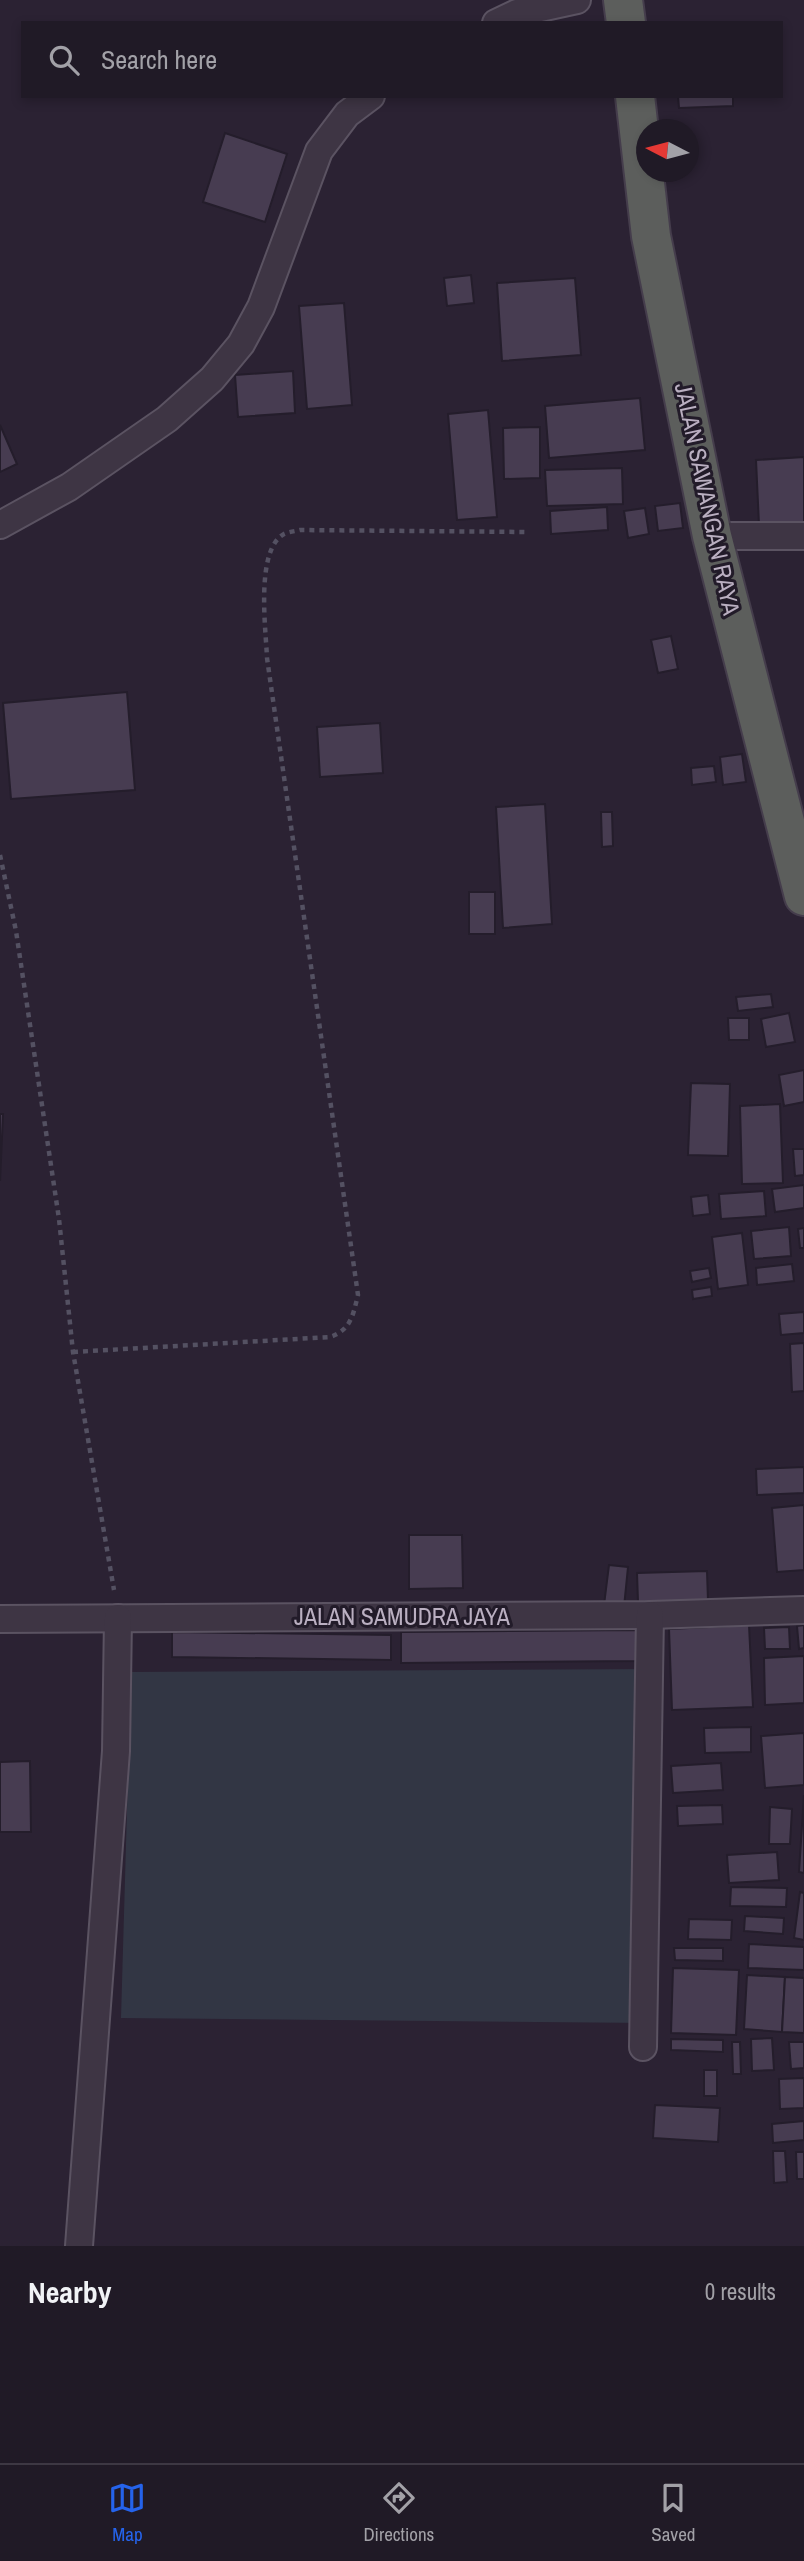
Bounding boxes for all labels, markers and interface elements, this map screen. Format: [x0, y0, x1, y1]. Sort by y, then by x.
search box [21, 21, 783, 98]
icon: search [45, 41, 83, 79]
text: Search here [101, 42, 217, 77]
north arrow [636, 119, 699, 182]
street label: JALAN SAWANGAN RAYA [668, 380, 748, 619]
street label: JALAN SAMUDRA JAYA [294, 1600, 511, 1632]
text: Nearby [28, 2272, 111, 2312]
text: 0 results [705, 2276, 776, 2307]
tab: Map [108, 2479, 146, 2547]
tab: Directions [363, 2479, 434, 2547]
tab: Saved [651, 2479, 696, 2547]

